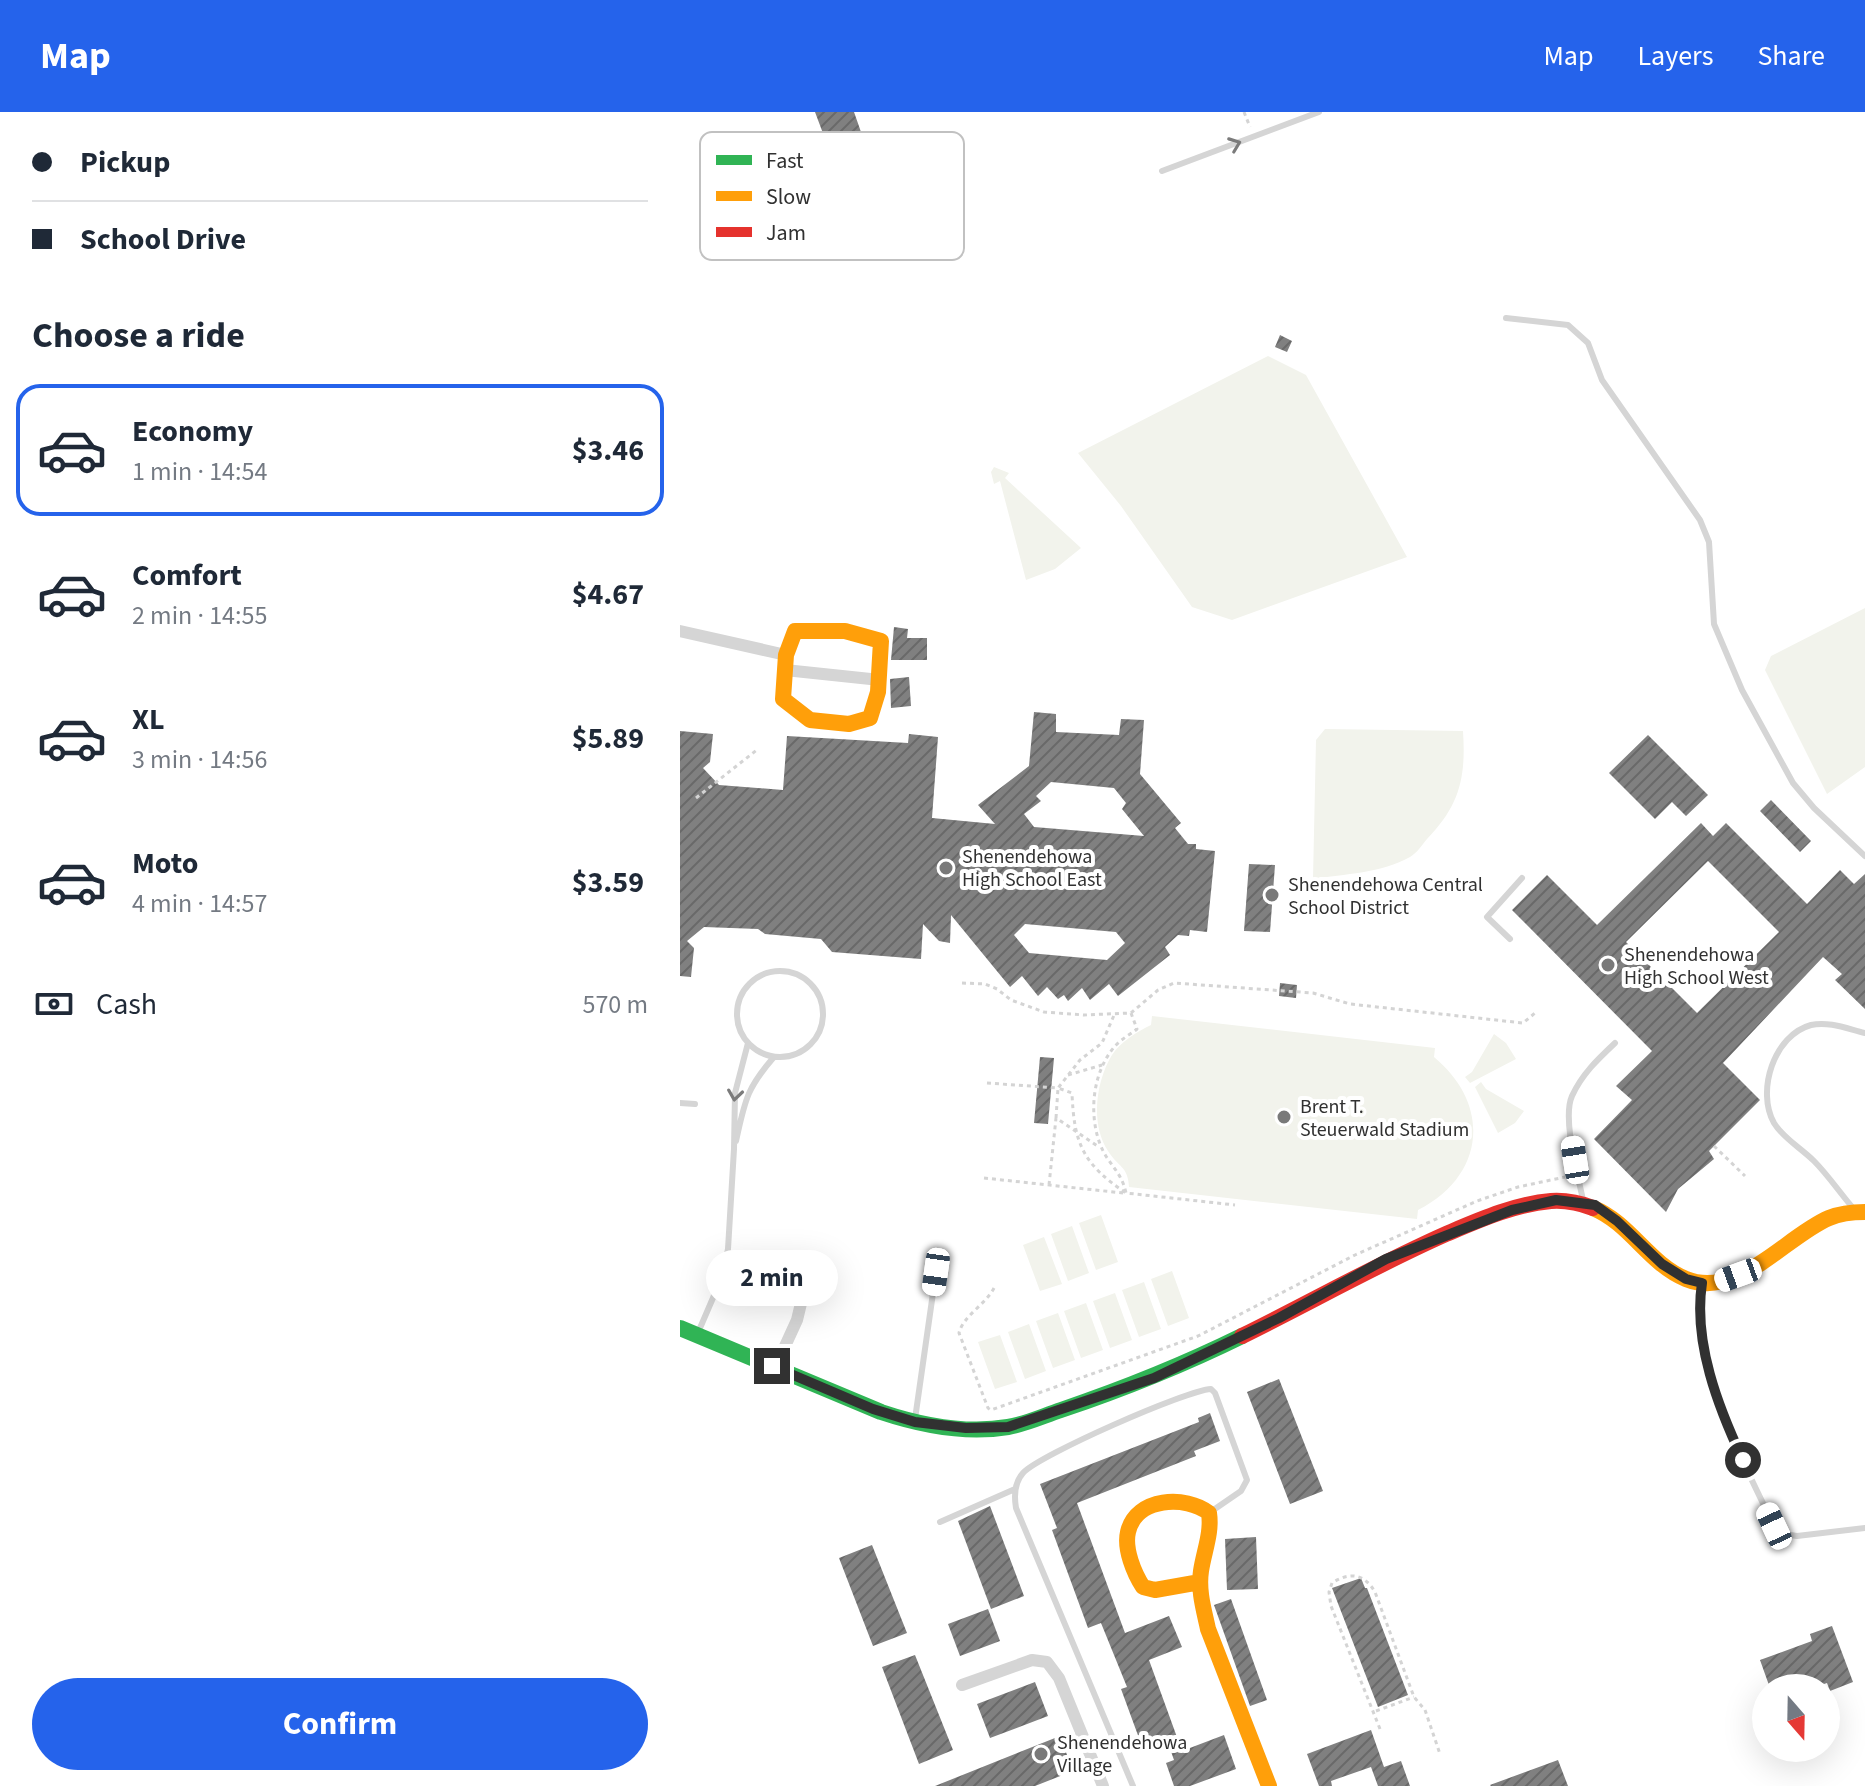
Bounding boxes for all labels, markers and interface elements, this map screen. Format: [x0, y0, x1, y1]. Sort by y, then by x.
text: Map [40, 29, 111, 83]
text: Map [1543, 36, 1593, 76]
text: Layers [1637, 36, 1713, 76]
text: Share [1757, 36, 1825, 76]
legend [700, 132, 964, 260]
one-way arrow [1227, 137, 1241, 154]
text: Pickup [80, 141, 170, 184]
text: Fast [766, 145, 804, 177]
text: Slow [766, 181, 811, 213]
text: Jam [766, 217, 806, 249]
text: School Drive [80, 218, 246, 261]
text: Choose a ride [32, 310, 245, 361]
text: Economy [132, 410, 253, 453]
icon: car [36, 414, 108, 486]
text: $3.46 [572, 429, 644, 472]
text: 1 min · 14:54 [132, 453, 267, 490]
text: Comfort [132, 554, 242, 597]
icon: car [36, 558, 108, 630]
text: $4.67 [572, 573, 644, 616]
text: 2 min · 14:55 [132, 597, 267, 634]
text: XL [132, 698, 165, 741]
icon: car [36, 702, 108, 774]
text: $5.89 [572, 717, 644, 760]
text: 3 min · 14:56 [132, 741, 267, 778]
text: Moto [132, 842, 198, 885]
place label: Shenendehowa High School East [962, 843, 1102, 894]
icon: car [36, 846, 108, 918]
marker: Shenendehowa High School East [937, 859, 955, 877]
text: $3.59 [572, 861, 644, 904]
place label: Shenendehowa Central School District [1288, 871, 1483, 922]
text: 4 min · 14:57 [132, 885, 267, 922]
marker: Shenendehowa Central School District [1263, 886, 1281, 904]
place label: Shenendehowa High School West [1624, 941, 1769, 992]
marker: Shenendehowa High School West [1599, 956, 1617, 974]
icon: cash [32, 982, 76, 1026]
text: Cash [96, 983, 157, 1026]
text: 570 m [582, 986, 648, 1023]
one-way arrow [727, 1088, 744, 1102]
place label: Brent T. Steuerwald Stadium [1300, 1093, 1469, 1144]
marker: Brent T. Steuerwald Stadium [1275, 1108, 1293, 1126]
car [1559, 1134, 1591, 1186]
car [921, 1247, 951, 1297]
callout: 2 min [706, 1250, 838, 1306]
car [1711, 1256, 1765, 1294]
text: 2 min [740, 1259, 804, 1296]
route end [754, 1348, 790, 1384]
route start [1725, 1442, 1761, 1478]
car [1753, 1499, 1795, 1553]
north arrow [1752, 1674, 1840, 1762]
map controls [1752, 1674, 1840, 1762]
button: Confirm [32, 1678, 648, 1770]
place label: Shenendehowa Village [1057, 1729, 1187, 1780]
marker: Shenendehowa Village [1032, 1745, 1050, 1763]

